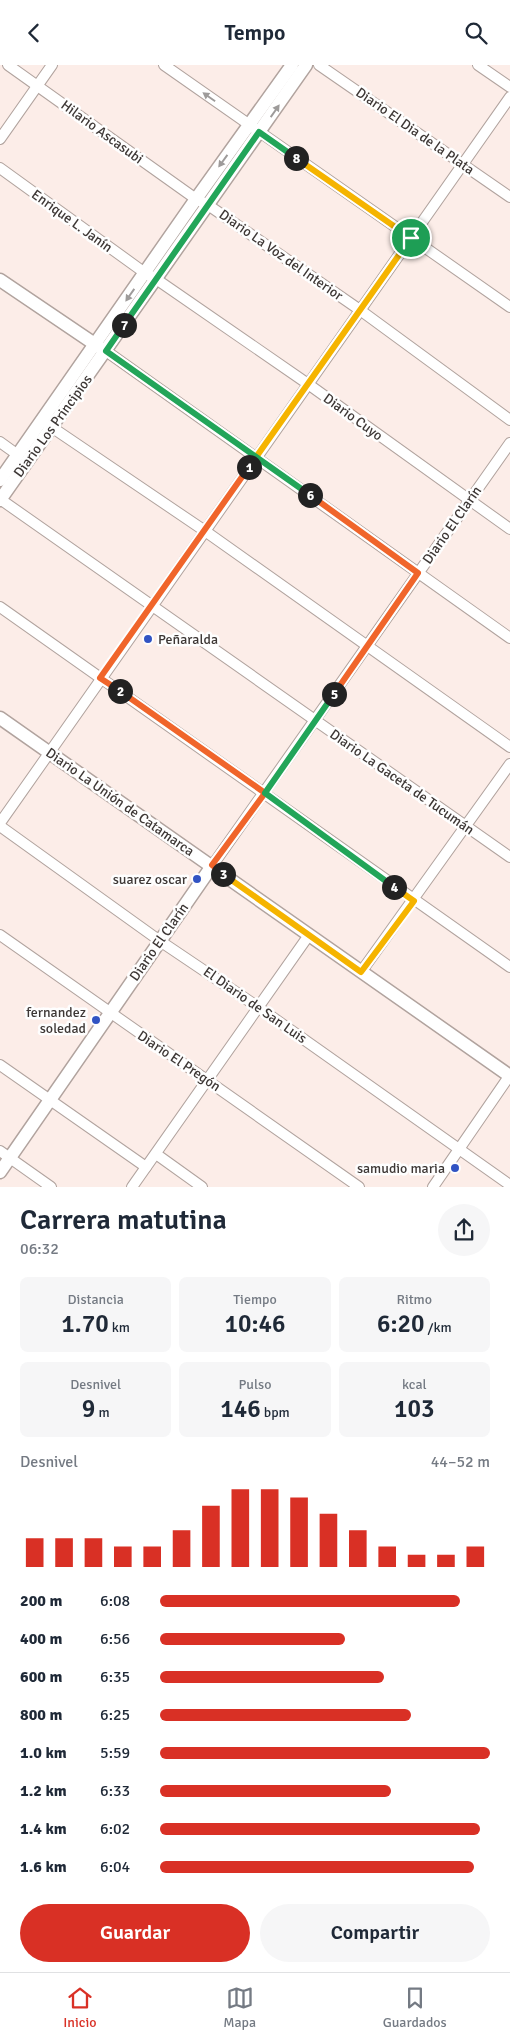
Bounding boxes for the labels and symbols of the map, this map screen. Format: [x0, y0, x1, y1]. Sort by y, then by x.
street label: Diario El Dia de la Plata [353, 84, 477, 178]
one-way arrow [203, 92, 216, 103]
street label: Hilario Ascasubi [58, 97, 146, 167]
one-way arrow [269, 104, 279, 117]
pin: 8 [284, 145, 308, 171]
one-way arrow [218, 154, 228, 168]
street label: Enrique L. Janín [28, 186, 116, 256]
street label: Diario La Voz del Interior [216, 206, 347, 305]
pin [390, 217, 432, 259]
one-way arrow [125, 288, 135, 301]
pin: 7 [112, 313, 136, 337]
street label: Diario Los Principios [10, 371, 96, 481]
street label: Diario Cuyo [320, 390, 386, 444]
pin: 1 [236, 455, 262, 479]
pin: 6 [298, 483, 322, 507]
street label: Diario El Clarín [419, 483, 485, 567]
place label: Peñaralda [158, 631, 218, 648]
marker: Peñaralda [142, 633, 154, 645]
pin: 2 [108, 679, 132, 703]
pin: 5 [322, 681, 346, 707]
street label: Diario La Gaceta de Tucumán [326, 726, 478, 838]
street label: Diario La Unión de Catamarca [43, 744, 197, 860]
pin: 3 [210, 861, 236, 887]
place label: suarez oscar [113, 871, 188, 888]
marker: suarez oscar [191, 873, 203, 885]
pin: 4 [382, 875, 406, 899]
street label: Diario El Clarín [126, 900, 192, 984]
street label: El Diario de San Luis [200, 963, 310, 1047]
place label: fernandez soledad [26, 1004, 86, 1037]
marker: fernandez soledad [90, 1014, 102, 1026]
street label: Diario El Pregón [134, 1027, 224, 1095]
place label: samudio maria [357, 1160, 445, 1177]
marker: samudio maria [449, 1162, 461, 1174]

